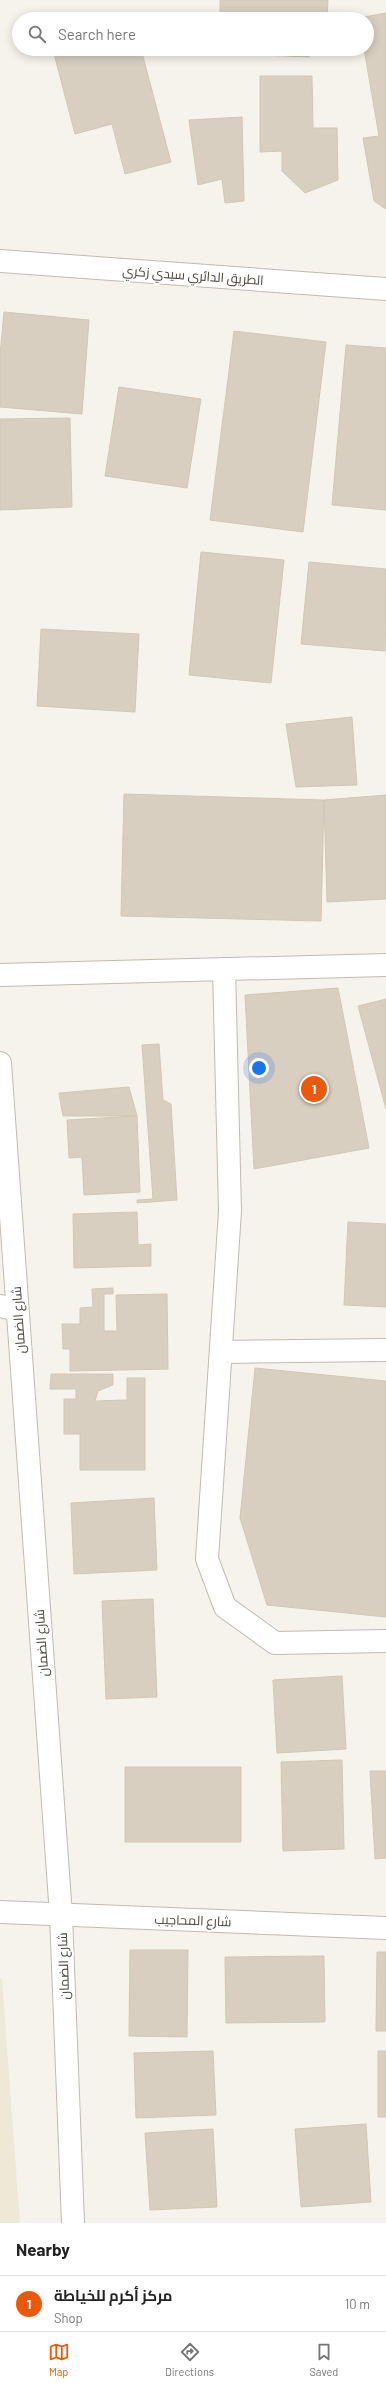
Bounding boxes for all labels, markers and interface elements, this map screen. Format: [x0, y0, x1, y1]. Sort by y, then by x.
search box [12, 12, 374, 56]
icon: search [26, 23, 48, 45]
text: Search here [58, 25, 136, 43]
street label: الطريق الدائري سيدي زكري [122, 262, 264, 291]
your location [249, 1058, 269, 1078]
pin: 1 [301, 1074, 327, 1104]
street label: شارع الضمان [8, 1286, 29, 1354]
street label: شارع الضمان [31, 1609, 52, 1677]
street label: شارع المحاجيب [154, 1911, 232, 1930]
street label: شارع الضمان [54, 1932, 73, 2000]
text: Nearby [16, 2239, 70, 2259]
text: مركز أكرم للخياطة [54, 2286, 172, 2304]
text: 1 [27, 2296, 31, 2312]
text: 10 m [345, 2296, 370, 2312]
text: Shop [54, 2310, 83, 2326]
tab: Map [48, 2341, 70, 2378]
tab: Directions [165, 2341, 214, 2378]
tab: Saved [309, 2341, 338, 2378]

